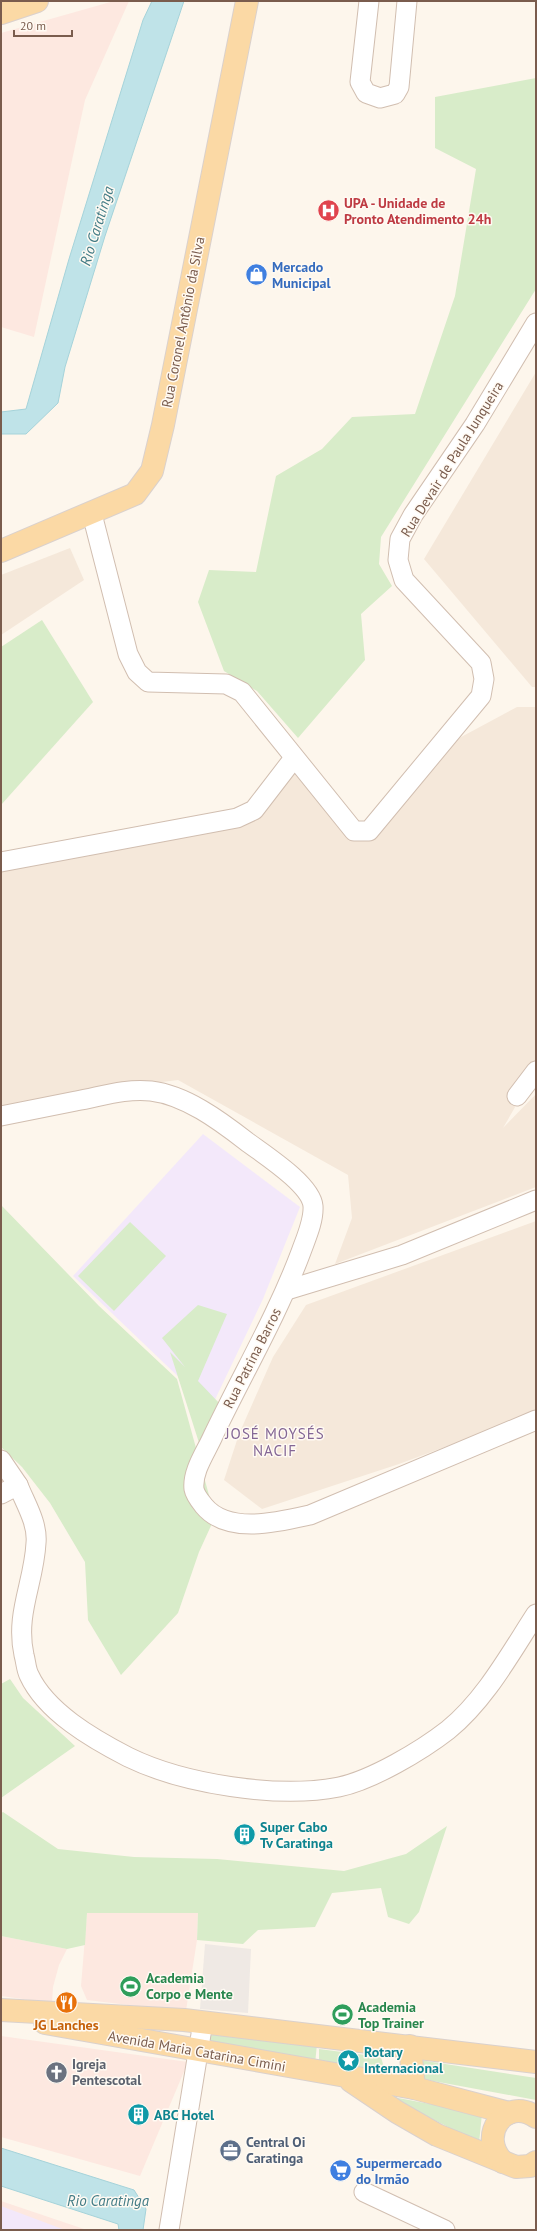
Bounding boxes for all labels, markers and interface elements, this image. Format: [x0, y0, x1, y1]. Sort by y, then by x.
scale bar [14, 12, 72, 38]
text: 20 m [20, 18, 46, 33]
water label: Rio Caratinga [75, 183, 118, 268]
place label: UPA - Unidade de Pronto Atendimento 24h [344, 194, 491, 228]
hospital icon: UPA - Unidade de Pronto Atendimento 24h [316, 198, 342, 224]
street label: Rua Coronel Antônio da Silva [158, 235, 208, 409]
place label: Mercado Municipal [272, 258, 331, 292]
shop icon: Mercado Municipal [244, 262, 270, 288]
street label: Rua Devair de Paula Junqueira [397, 378, 507, 540]
street label: Rua Patrina Barros [219, 1305, 285, 1411]
district label: JOSÉ MOYSÉS NACIF [224, 1424, 325, 1460]
place label: Super Cabo Tv Caratinga [260, 1818, 333, 1852]
building icon: Super Cabo Tv Caratinga [232, 1822, 258, 1848]
place label: Academia Corpo e Mente [146, 1969, 233, 2003]
sports icon: Academia Corpo e Mente [117, 1973, 143, 1999]
restaurant icon: JG Lanches [53, 1990, 79, 2016]
place label: Academia Top Trainer [358, 1998, 424, 2032]
sports icon: Academia Top Trainer [330, 2002, 356, 2028]
place label: JG Lanches [32, 2016, 99, 2034]
street label: Avenida Maria Catarina Cimini [107, 2027, 287, 2075]
place label: Rotary Internacional [364, 2043, 444, 2077]
place icon: Rotary Internacional [336, 2047, 362, 2073]
place label: Igreja Pentescotal [72, 2055, 142, 2089]
church icon: Igreja Pentescotal [44, 2059, 70, 2085]
building icon: ABC Hotel [125, 2102, 151, 2128]
place label: ABC Hotel [154, 2106, 215, 2124]
place label: Central Oi Caratinga [246, 2133, 306, 2167]
office icon: Central Oi Caratinga [218, 2137, 244, 2163]
place label: Supermercado do Irmão [356, 2154, 442, 2188]
supermarket icon: Supermercado do Irmão [328, 2158, 354, 2184]
water label: Rio Caratinga [67, 2191, 150, 2210]

